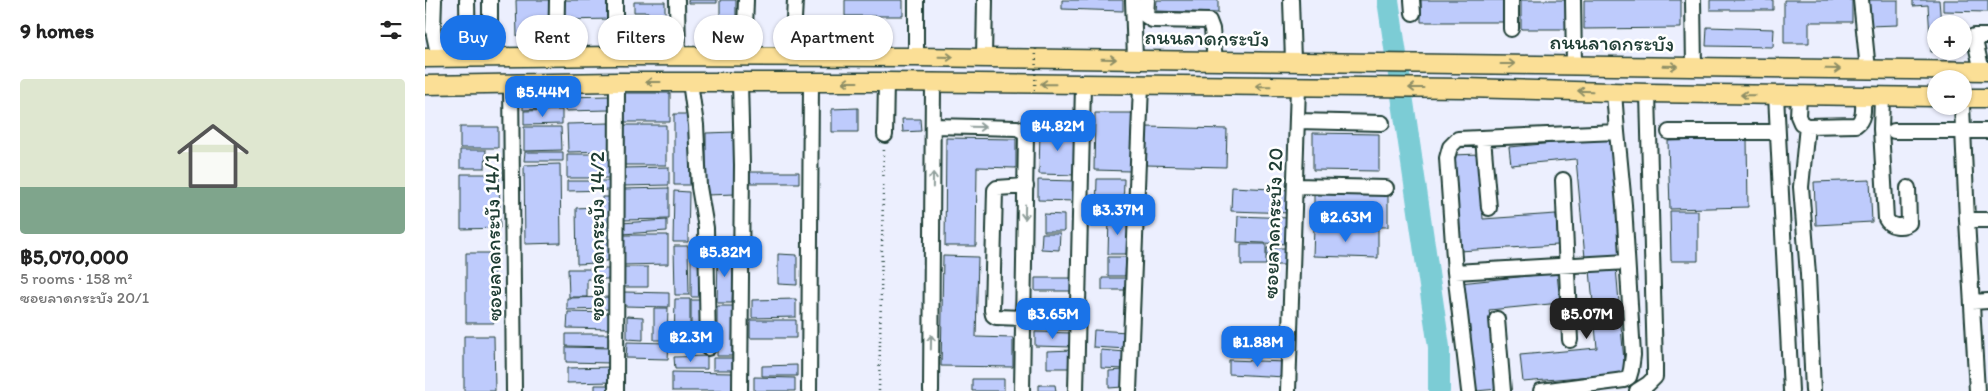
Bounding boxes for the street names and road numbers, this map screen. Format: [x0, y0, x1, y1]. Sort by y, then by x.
street label: ถนนลาดกระบัง [1144, 24, 1270, 51]
street label: ถนนลาดกระบัง [1549, 29, 1675, 56]
street label: ซอยลาดกระบัง 20 [1257, 147, 1288, 299]
street label: ซอยลาดกระบัง 14/2 [584, 151, 609, 321]
street label: ซอยลาดกระบัง 14/1 [479, 153, 506, 321]

